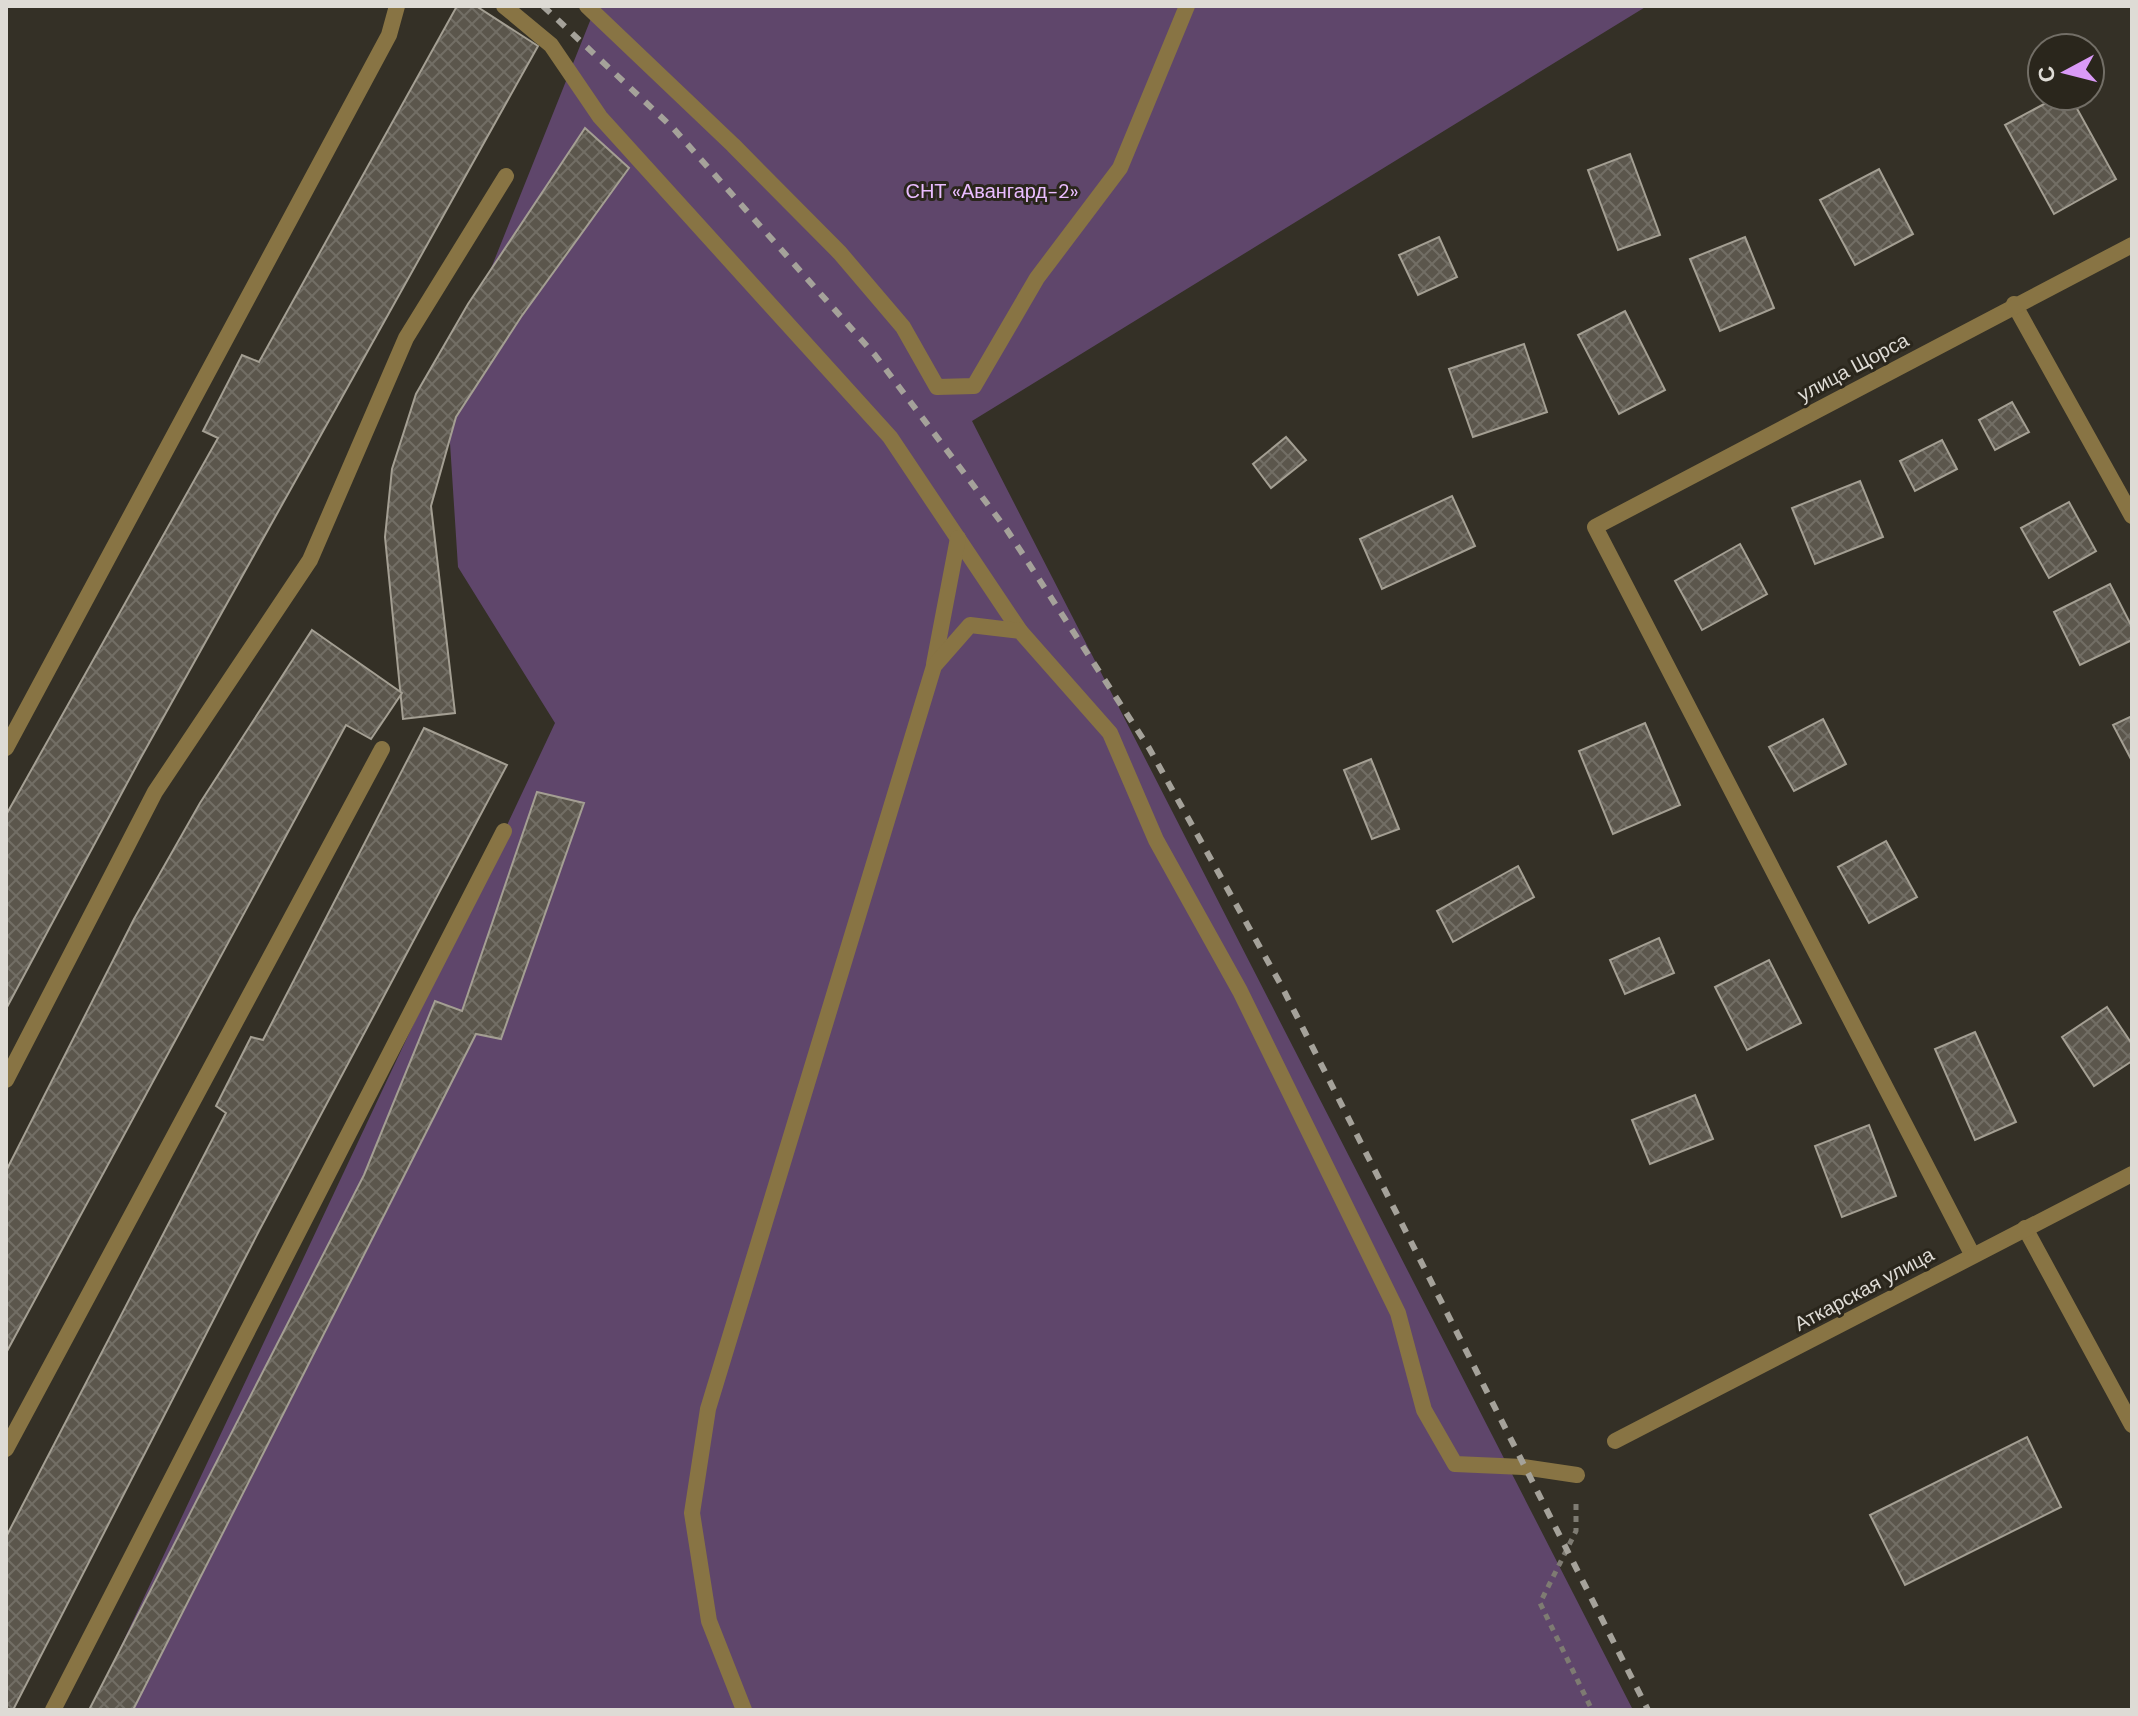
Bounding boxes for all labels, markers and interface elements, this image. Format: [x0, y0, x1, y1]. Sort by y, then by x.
north arrow [2026, 32, 2106, 112]
text: С [2031, 65, 2062, 84]
park label: СНТ «Авангард-2» [905, 178, 1079, 204]
street label: улица Щорса [1793, 326, 1914, 407]
street label: Аткарская улица [1789, 1241, 1939, 1337]

